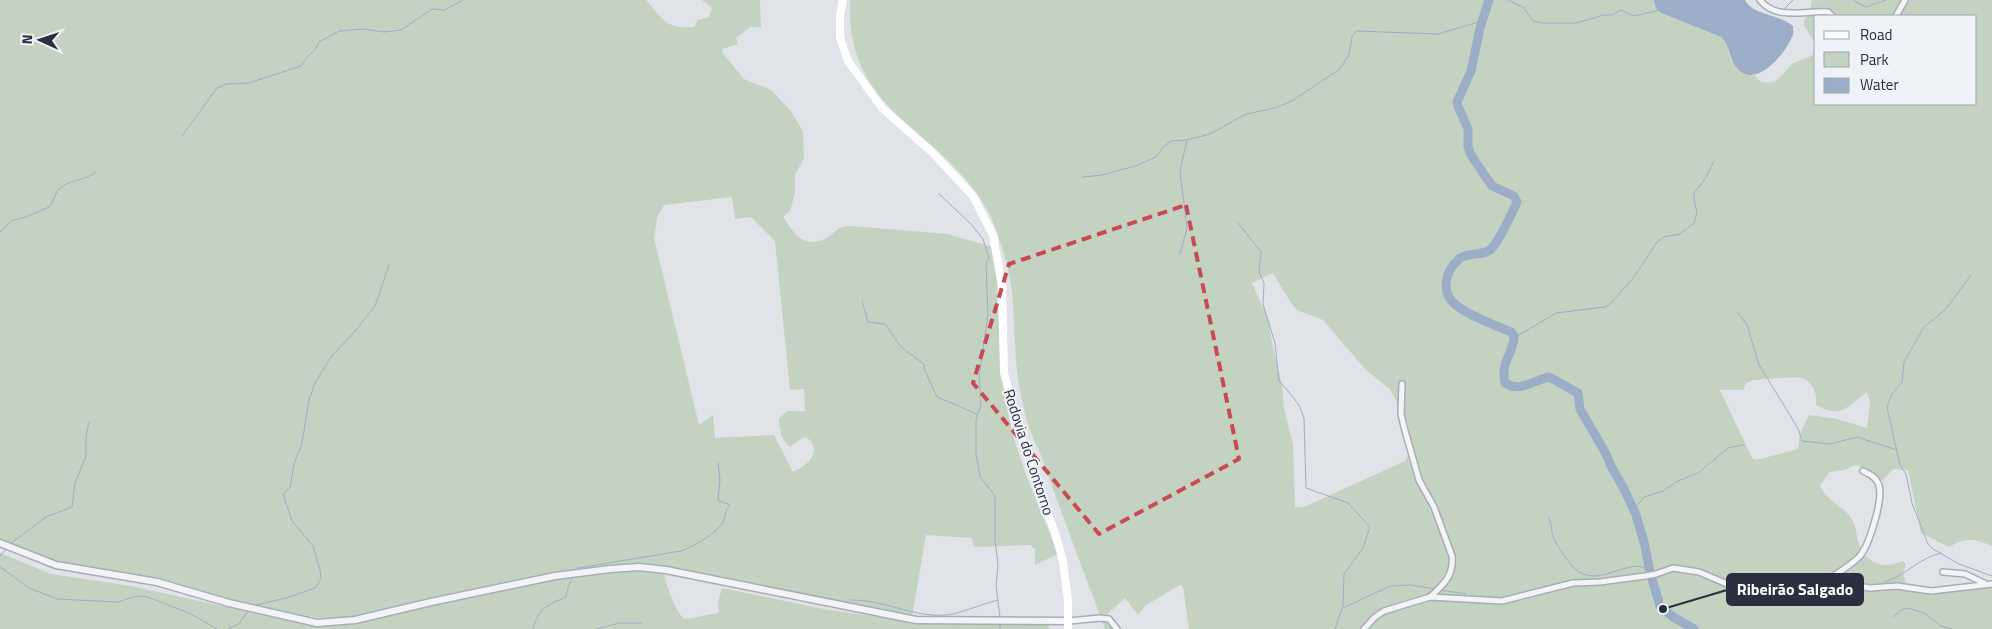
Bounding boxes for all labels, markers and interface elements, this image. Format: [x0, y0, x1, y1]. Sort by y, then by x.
north arrow [15, 15, 65, 65]
legend [1814, 15, 1977, 105]
text: Road [1860, 23, 1892, 46]
text: N [16, 34, 37, 45]
text: Park [1860, 48, 1889, 71]
text: Water [1860, 73, 1899, 96]
street label: Rodovia do Contorno [998, 386, 1060, 518]
callout: Ribeirão Salgado [1727, 574, 1863, 605]
text: Ribeirão Salgado [1737, 577, 1853, 601]

